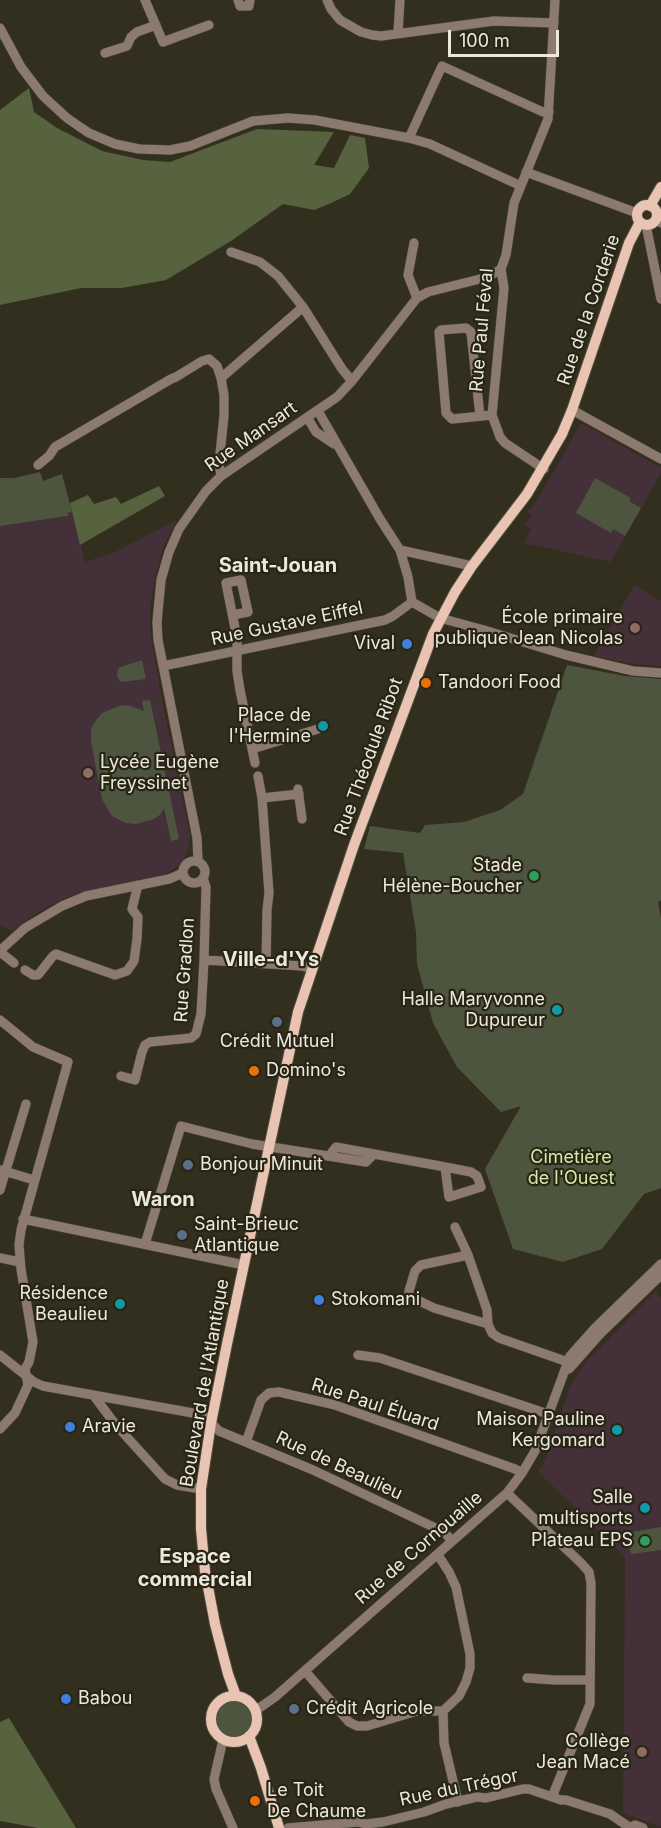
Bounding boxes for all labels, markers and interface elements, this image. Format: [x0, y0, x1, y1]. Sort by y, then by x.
scale bar [451, 18, 562, 56]
text: 100 m [459, 30, 510, 51]
street label: Rue de la Corderie [553, 232, 625, 388]
street label: Rue Paul Féval [466, 267, 498, 393]
street label: Rue Mansart [201, 397, 301, 477]
district label: Saint-Jouan [219, 554, 337, 578]
street label: Rue Gustave Eiffel [209, 597, 365, 651]
place label: École primaire publique Jean Nicolas [435, 607, 623, 650]
marker: École primaire publique Jean Nicolas [628, 621, 642, 635]
place label: Vival [354, 633, 395, 655]
marker: Vival [400, 637, 414, 651]
place label: Tandoori Food [438, 672, 561, 694]
street label: Rue Théodule Ribot [330, 675, 408, 839]
marker: Tandoori Food [419, 676, 433, 690]
place label: Place de l'Hermine [229, 705, 311, 748]
marker: Place de l'Hermine [316, 719, 330, 733]
place label: Lycée Eugène Freyssinet [100, 752, 219, 795]
marker: Lycée Eugène Freyssinet [81, 766, 95, 780]
place label: Stade Hélène-Boucher [382, 855, 522, 898]
marker: Stade Hélène-Boucher [527, 869, 541, 883]
street label: Rue Gradlon [171, 917, 199, 1023]
district label: Ville-d'Ys [223, 948, 319, 972]
place label: Halle Maryvonne Dupureur [401, 989, 545, 1032]
marker: Halle Maryvonne Dupureur [550, 1003, 564, 1017]
marker: Crédit Mutuel [270, 1015, 284, 1029]
place label: Crédit Mutuel [220, 1031, 334, 1053]
place label: Domino's [266, 1060, 346, 1082]
marker: Domino's [247, 1064, 261, 1078]
park label: Cimetière de l'Ouest [528, 1147, 614, 1190]
place label: Bonjour Minuit [200, 1154, 323, 1176]
marker: Bonjour Minuit [181, 1158, 195, 1172]
district label: Waron [131, 1188, 195, 1212]
place label: Saint-Brieuc Atlantique [194, 1214, 299, 1256]
marker: Saint-Brieuc Atlantique [175, 1228, 189, 1242]
street label: Boulevard de l'Atlantique [176, 1277, 234, 1489]
place label: Résidence Beaulieu [19, 1283, 108, 1326]
place label: Stokomani [331, 1289, 420, 1311]
marker: Stokomani [312, 1293, 326, 1307]
marker: Résidence Beaulieu [113, 1297, 127, 1311]
street label: Rue Paul Éluard [308, 1374, 442, 1436]
place label: Maison Pauline Kergomard [476, 1409, 605, 1452]
place label: Aravie [82, 1416, 136, 1438]
marker: Aravie [63, 1420, 77, 1434]
marker: Maison Pauline Kergomard [610, 1423, 624, 1437]
street label: Rue de Beaulieu [272, 1427, 406, 1505]
street label: Rue de Cornouaille [351, 1487, 487, 1609]
place label: Salle multisports [538, 1487, 633, 1530]
marker: Salle multisports [638, 1501, 652, 1515]
place label: Plateau EPS [531, 1530, 633, 1552]
marker: Plateau EPS [638, 1534, 652, 1548]
district label: Espace commercial [138, 1545, 252, 1592]
place label: Babou [78, 1688, 132, 1710]
marker: Babou [59, 1692, 73, 1706]
place label: Crédit Agricole [306, 1698, 433, 1720]
marker: Crédit Agricole [287, 1702, 301, 1716]
place label: Collège Jean Macé [536, 1731, 630, 1774]
marker: Collège Jean Macé [635, 1745, 649, 1759]
street label: Rue du Trégor [398, 1765, 520, 1811]
place label: Le Toit De Chaume [267, 1780, 366, 1822]
marker: Le Toit De Chaume [248, 1794, 262, 1808]

